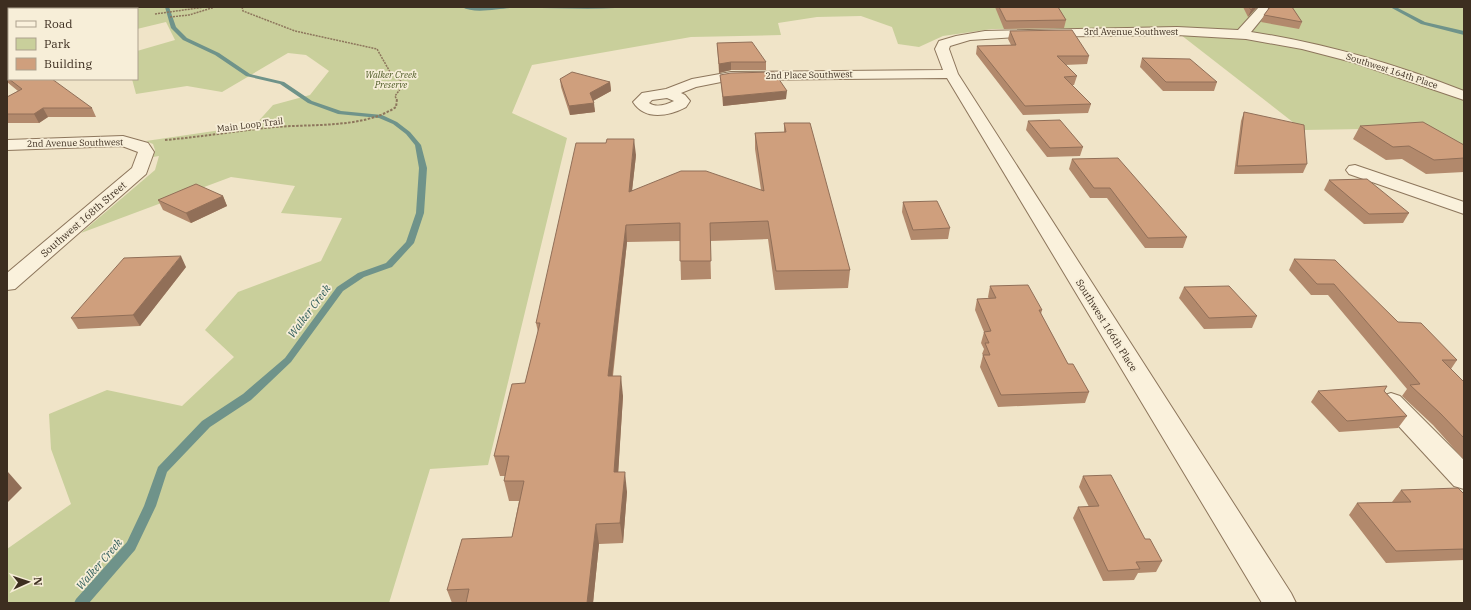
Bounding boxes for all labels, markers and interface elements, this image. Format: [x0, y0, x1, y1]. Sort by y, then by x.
legend [8, 8, 138, 80]
text: Road [44, 16, 73, 31]
street label: 3rd Avenue Southwest [1084, 26, 1178, 37]
text: Park [44, 36, 70, 51]
street label: Southwest 164th Place [1345, 51, 1440, 91]
text: Building [44, 56, 92, 71]
street label: 2nd Place Southwest [765, 68, 853, 81]
park label: Walker Creek Preserve [365, 69, 417, 90]
street label: Main Loop Trail [216, 115, 284, 134]
street label: 2nd Avenue Southwest [27, 136, 123, 149]
street label: Southwest 168th Street [38, 178, 129, 260]
street label: Southwest 166th Place [1073, 277, 1140, 374]
water label: Walker Creek [284, 281, 334, 340]
water label: Walker Creek [73, 535, 125, 592]
north arrow [8, 562, 48, 602]
text: N [31, 577, 45, 586]

